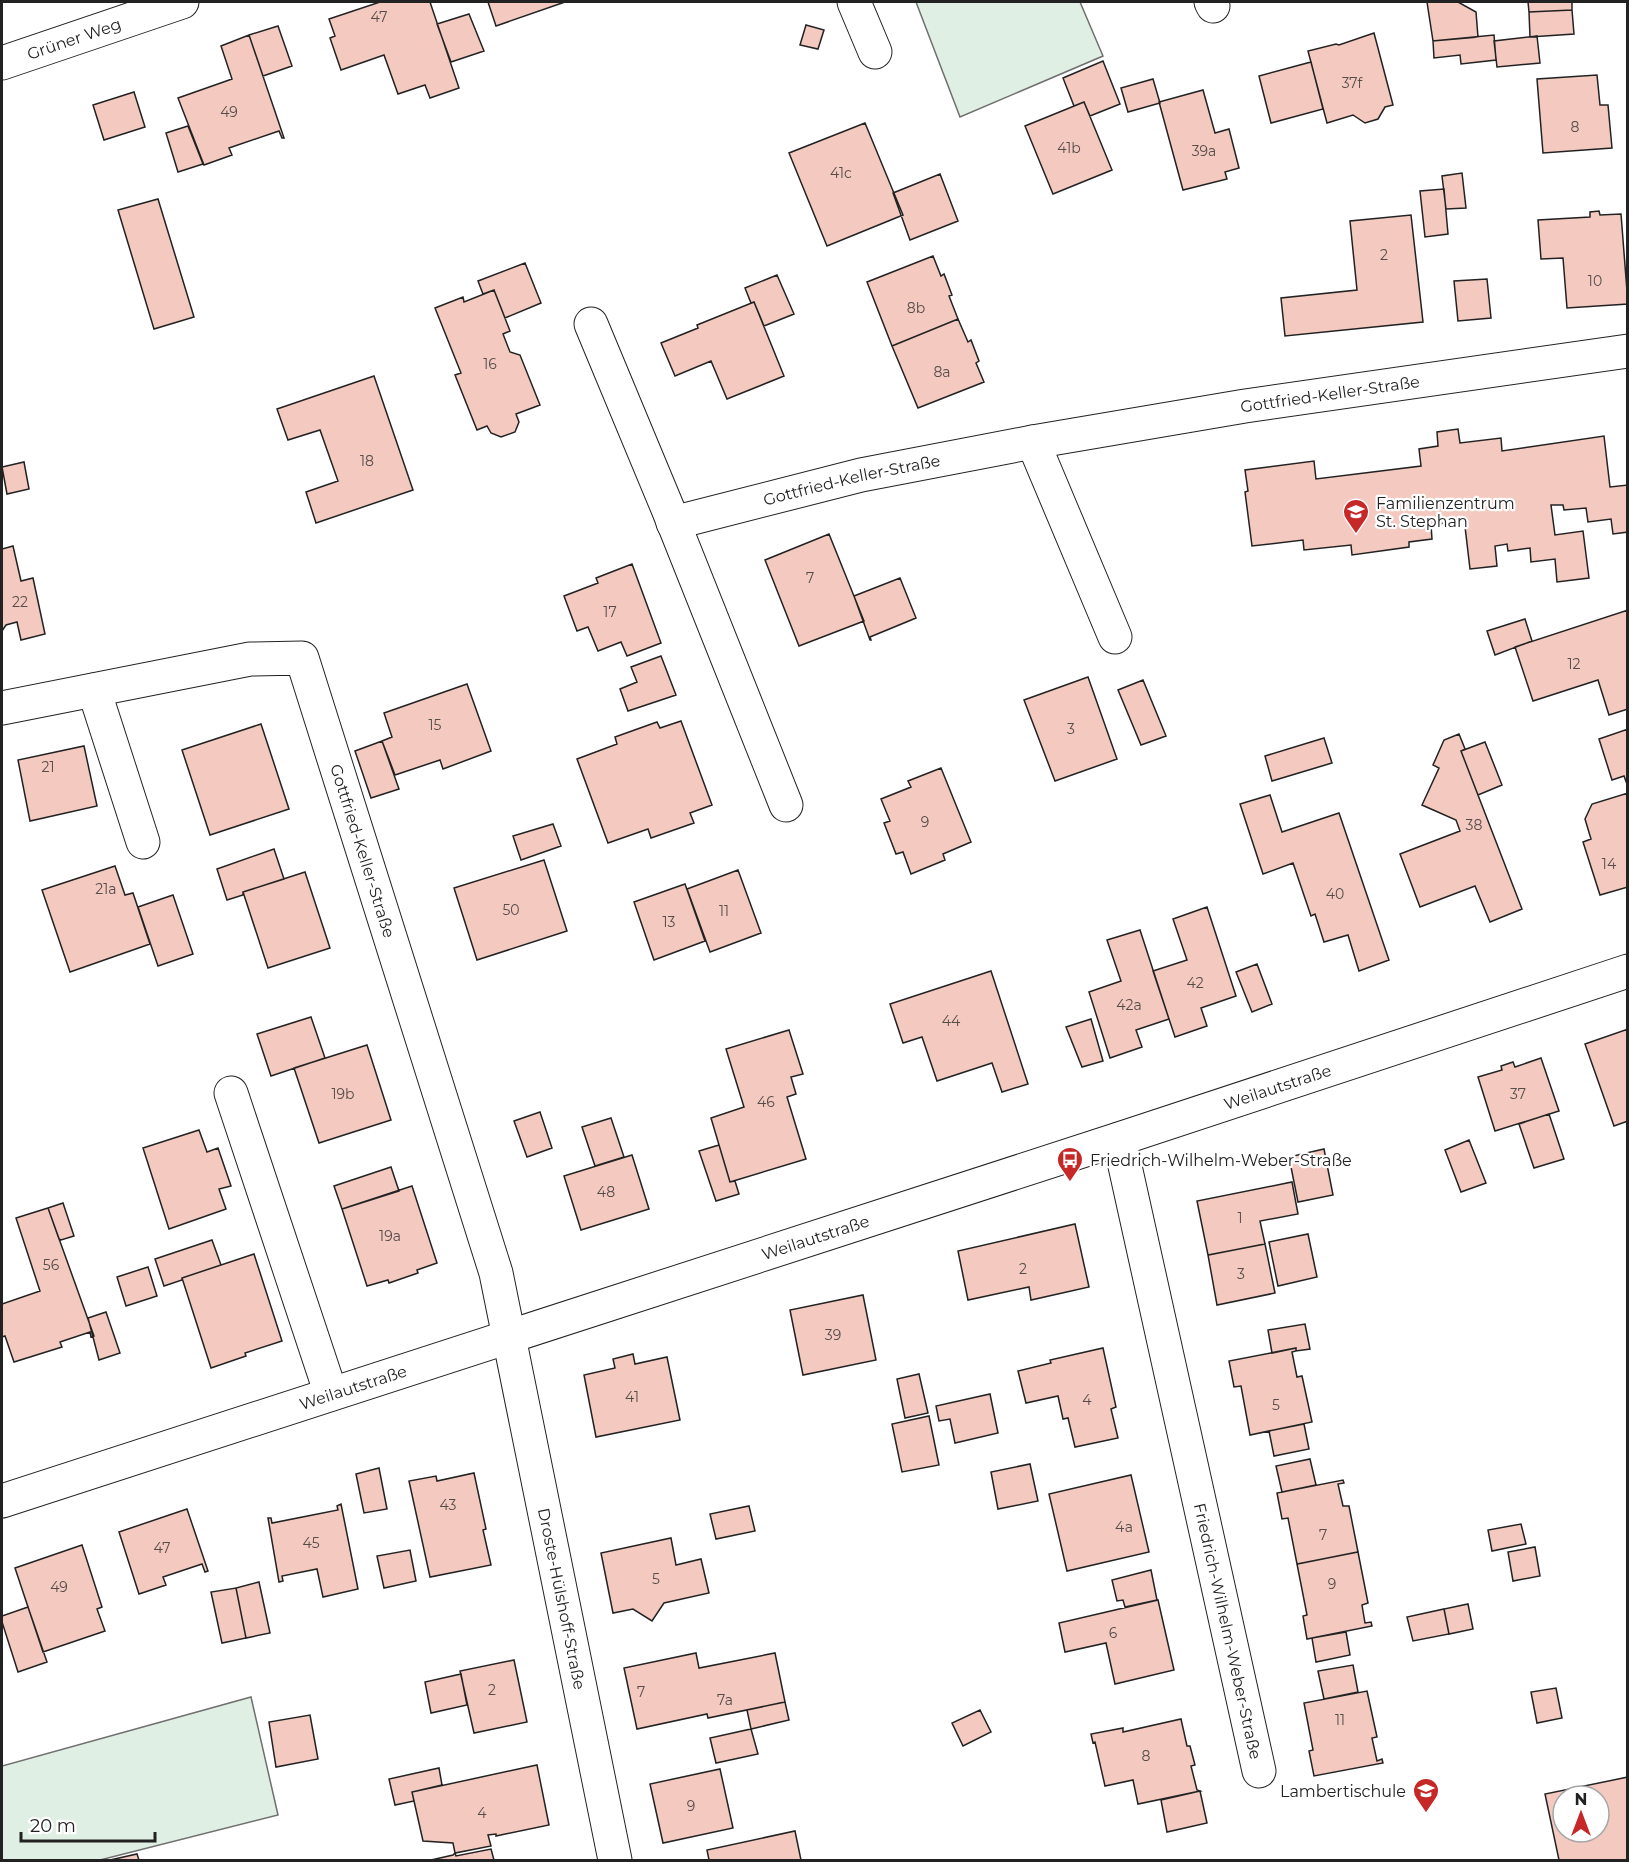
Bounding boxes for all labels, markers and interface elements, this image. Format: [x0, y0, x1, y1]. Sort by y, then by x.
house number: 47 [371, 8, 387, 26]
street label: Grüner Weg [25, 14, 124, 64]
house number: 37f [1342, 74, 1364, 92]
house number: 49 [220, 103, 238, 121]
house number: 8 [1571, 118, 1580, 136]
house number: 41b [1057, 139, 1081, 157]
house number: 39a [1192, 142, 1216, 160]
house number: 41c [830, 164, 852, 182]
house number: 2 [1380, 246, 1388, 264]
house number: 10 [1588, 272, 1602, 290]
house number: 8b [907, 299, 925, 317]
house number: 16 [483, 355, 497, 373]
house number: 8a [933, 363, 951, 381]
street label: Gottfried-Keller-Straße [1239, 372, 1421, 417]
street label: Gottfried-Keller-Straße [761, 451, 942, 510]
house number: 18 [360, 452, 374, 470]
place label: Familienzentrum St. Stephan [1376, 494, 1515, 531]
school or university icon: Familienzentrum St. Stephan [1341, 497, 1371, 535]
house number: 7 [806, 569, 814, 587]
house number: 22 [12, 593, 28, 611]
house number: 17 [603, 603, 617, 621]
house number: 12 [1567, 655, 1581, 673]
house number: 15 [429, 716, 442, 734]
house number: 3 [1067, 720, 1075, 738]
house number: 21 [41, 758, 55, 776]
street label: Gottfried-Keller-Straße [326, 762, 399, 940]
house number: 9 [921, 813, 929, 831]
house number: 38 [1466, 816, 1482, 834]
house number: 14 [1602, 855, 1617, 873]
house number: 21a [95, 880, 117, 898]
house number: 40 [1326, 885, 1344, 903]
house number: 50 [502, 901, 520, 919]
house number: 11 [719, 902, 729, 920]
house number: 13 [663, 913, 676, 931]
house number: 42 [1186, 974, 1204, 992]
house number: 42a [1116, 996, 1142, 1014]
house number: 44 [942, 1012, 961, 1030]
street label: Weilautstraße [1221, 1061, 1334, 1114]
house number: 19b [331, 1085, 355, 1103]
house number: 37 [1510, 1085, 1526, 1103]
house number: 46 [757, 1093, 775, 1111]
bus stop icon: Friedrich-Wilhelm-Weber-Straße [1055, 1145, 1085, 1183]
place label: Friedrich-Wilhelm-Weber-Straße [1090, 1151, 1352, 1170]
house number: 48 [597, 1183, 615, 1201]
house number: 1 [1237, 1209, 1243, 1227]
street label: Weilautstraße [759, 1212, 872, 1264]
house number: 19a [379, 1227, 401, 1245]
house number: 56 [43, 1256, 60, 1274]
house number: 2 [1019, 1260, 1027, 1278]
house number: 3 [1237, 1265, 1245, 1283]
house number: 39 [825, 1326, 841, 1344]
street label: Weilautstraße [297, 1361, 409, 1414]
house number: 41 [625, 1388, 639, 1406]
house number: 4 [1082, 1391, 1092, 1409]
house number: 5 [1272, 1396, 1280, 1414]
house number: 43 [440, 1496, 457, 1514]
street label: Friedrich-Wilhelm-Weber-Straße [1190, 1501, 1265, 1761]
street label: Droste-Hülshoff-Straße [534, 1506, 589, 1691]
house number: 4a [1115, 1518, 1133, 1536]
house number: 7 [1319, 1526, 1327, 1544]
house number: 45 [302, 1534, 320, 1552]
house number: 47 [154, 1539, 170, 1557]
house number: 5 [652, 1570, 660, 1588]
house number: 9 [1328, 1575, 1336, 1593]
house number: 49 [50, 1578, 68, 1596]
house number: 6 [1109, 1624, 1118, 1642]
house number: 2 [488, 1681, 496, 1699]
house number: 7 [637, 1683, 645, 1701]
house number: 7a [717, 1691, 733, 1709]
house number: 11 [1335, 1711, 1345, 1729]
house number: 8 [1142, 1747, 1151, 1765]
school or university icon: Lambertischule [1411, 1776, 1441, 1814]
place label: Lambertischule [1280, 1782, 1406, 1801]
north arrow [1551, 1784, 1611, 1844]
text: N [1575, 1790, 1587, 1809]
house number: 9 [687, 1797, 695, 1815]
house number: 4 [477, 1804, 487, 1822]
scale bar [21, 1805, 154, 1843]
text: 20 m [30, 1815, 76, 1837]

